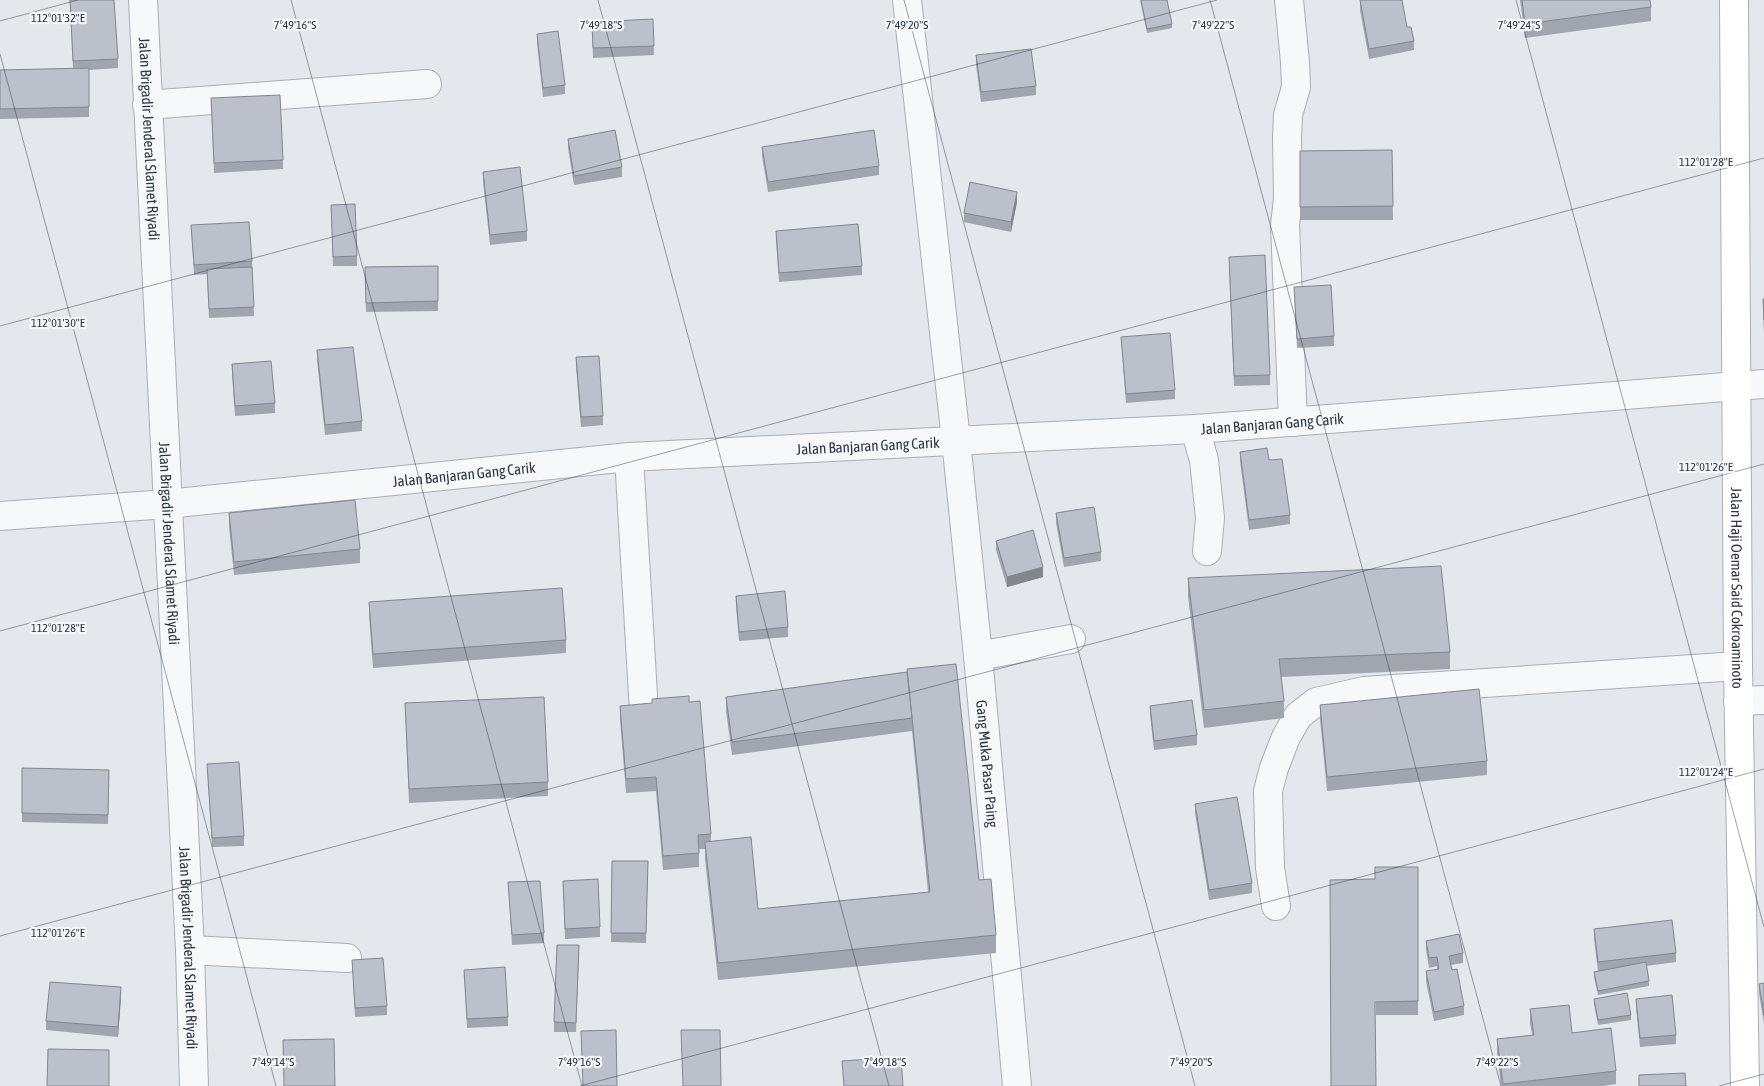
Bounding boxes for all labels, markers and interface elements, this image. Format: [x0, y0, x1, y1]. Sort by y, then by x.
text: 112°01'32"E [31, 11, 85, 25]
text: 7°49'16"S [274, 18, 316, 32]
text: 7°49'18"S [580, 18, 622, 32]
text: 7°49'20"S [886, 18, 928, 32]
text: 7°49'22"S [1192, 18, 1234, 32]
text: 7°49'24"S [1498, 18, 1540, 32]
street label: Jalan Brigadir Jenderal Slamet Riyadi [136, 37, 163, 241]
text: 112°01'28"E [1679, 155, 1733, 169]
text: 112°01'30"E [31, 316, 85, 330]
street label: Jalan Banjaran Gang Carik [1200, 409, 1345, 437]
street label: Jalan Banjaran Gang Carik [796, 433, 940, 457]
street label: Jalan Brigadir Jenderal Slamet Riyadi [156, 441, 183, 645]
street label: Jalan Banjaran Gang Carik [392, 458, 537, 489]
text: 112°01'26"E [1679, 460, 1733, 474]
street label: Jalan Haji Oemar Said Cokroaminoto [1728, 487, 1747, 689]
text: 112°01'28"E [31, 621, 85, 635]
street label: Gang Muka Pasar Paing [974, 699, 1002, 829]
text: 112°01'24"E [1679, 765, 1733, 779]
street label: Jalan Brigadir Jenderal Slamet Riyadi [176, 846, 201, 1050]
text: 112°01'26"E [31, 926, 85, 940]
text: 7°49'14"S [252, 1055, 294, 1069]
text: 7°49'16"S [558, 1055, 600, 1069]
text: 7°49'18"S [864, 1055, 906, 1069]
text: 7°49'20"S [1170, 1055, 1212, 1069]
text: 7°49'22"S [1476, 1055, 1518, 1069]

